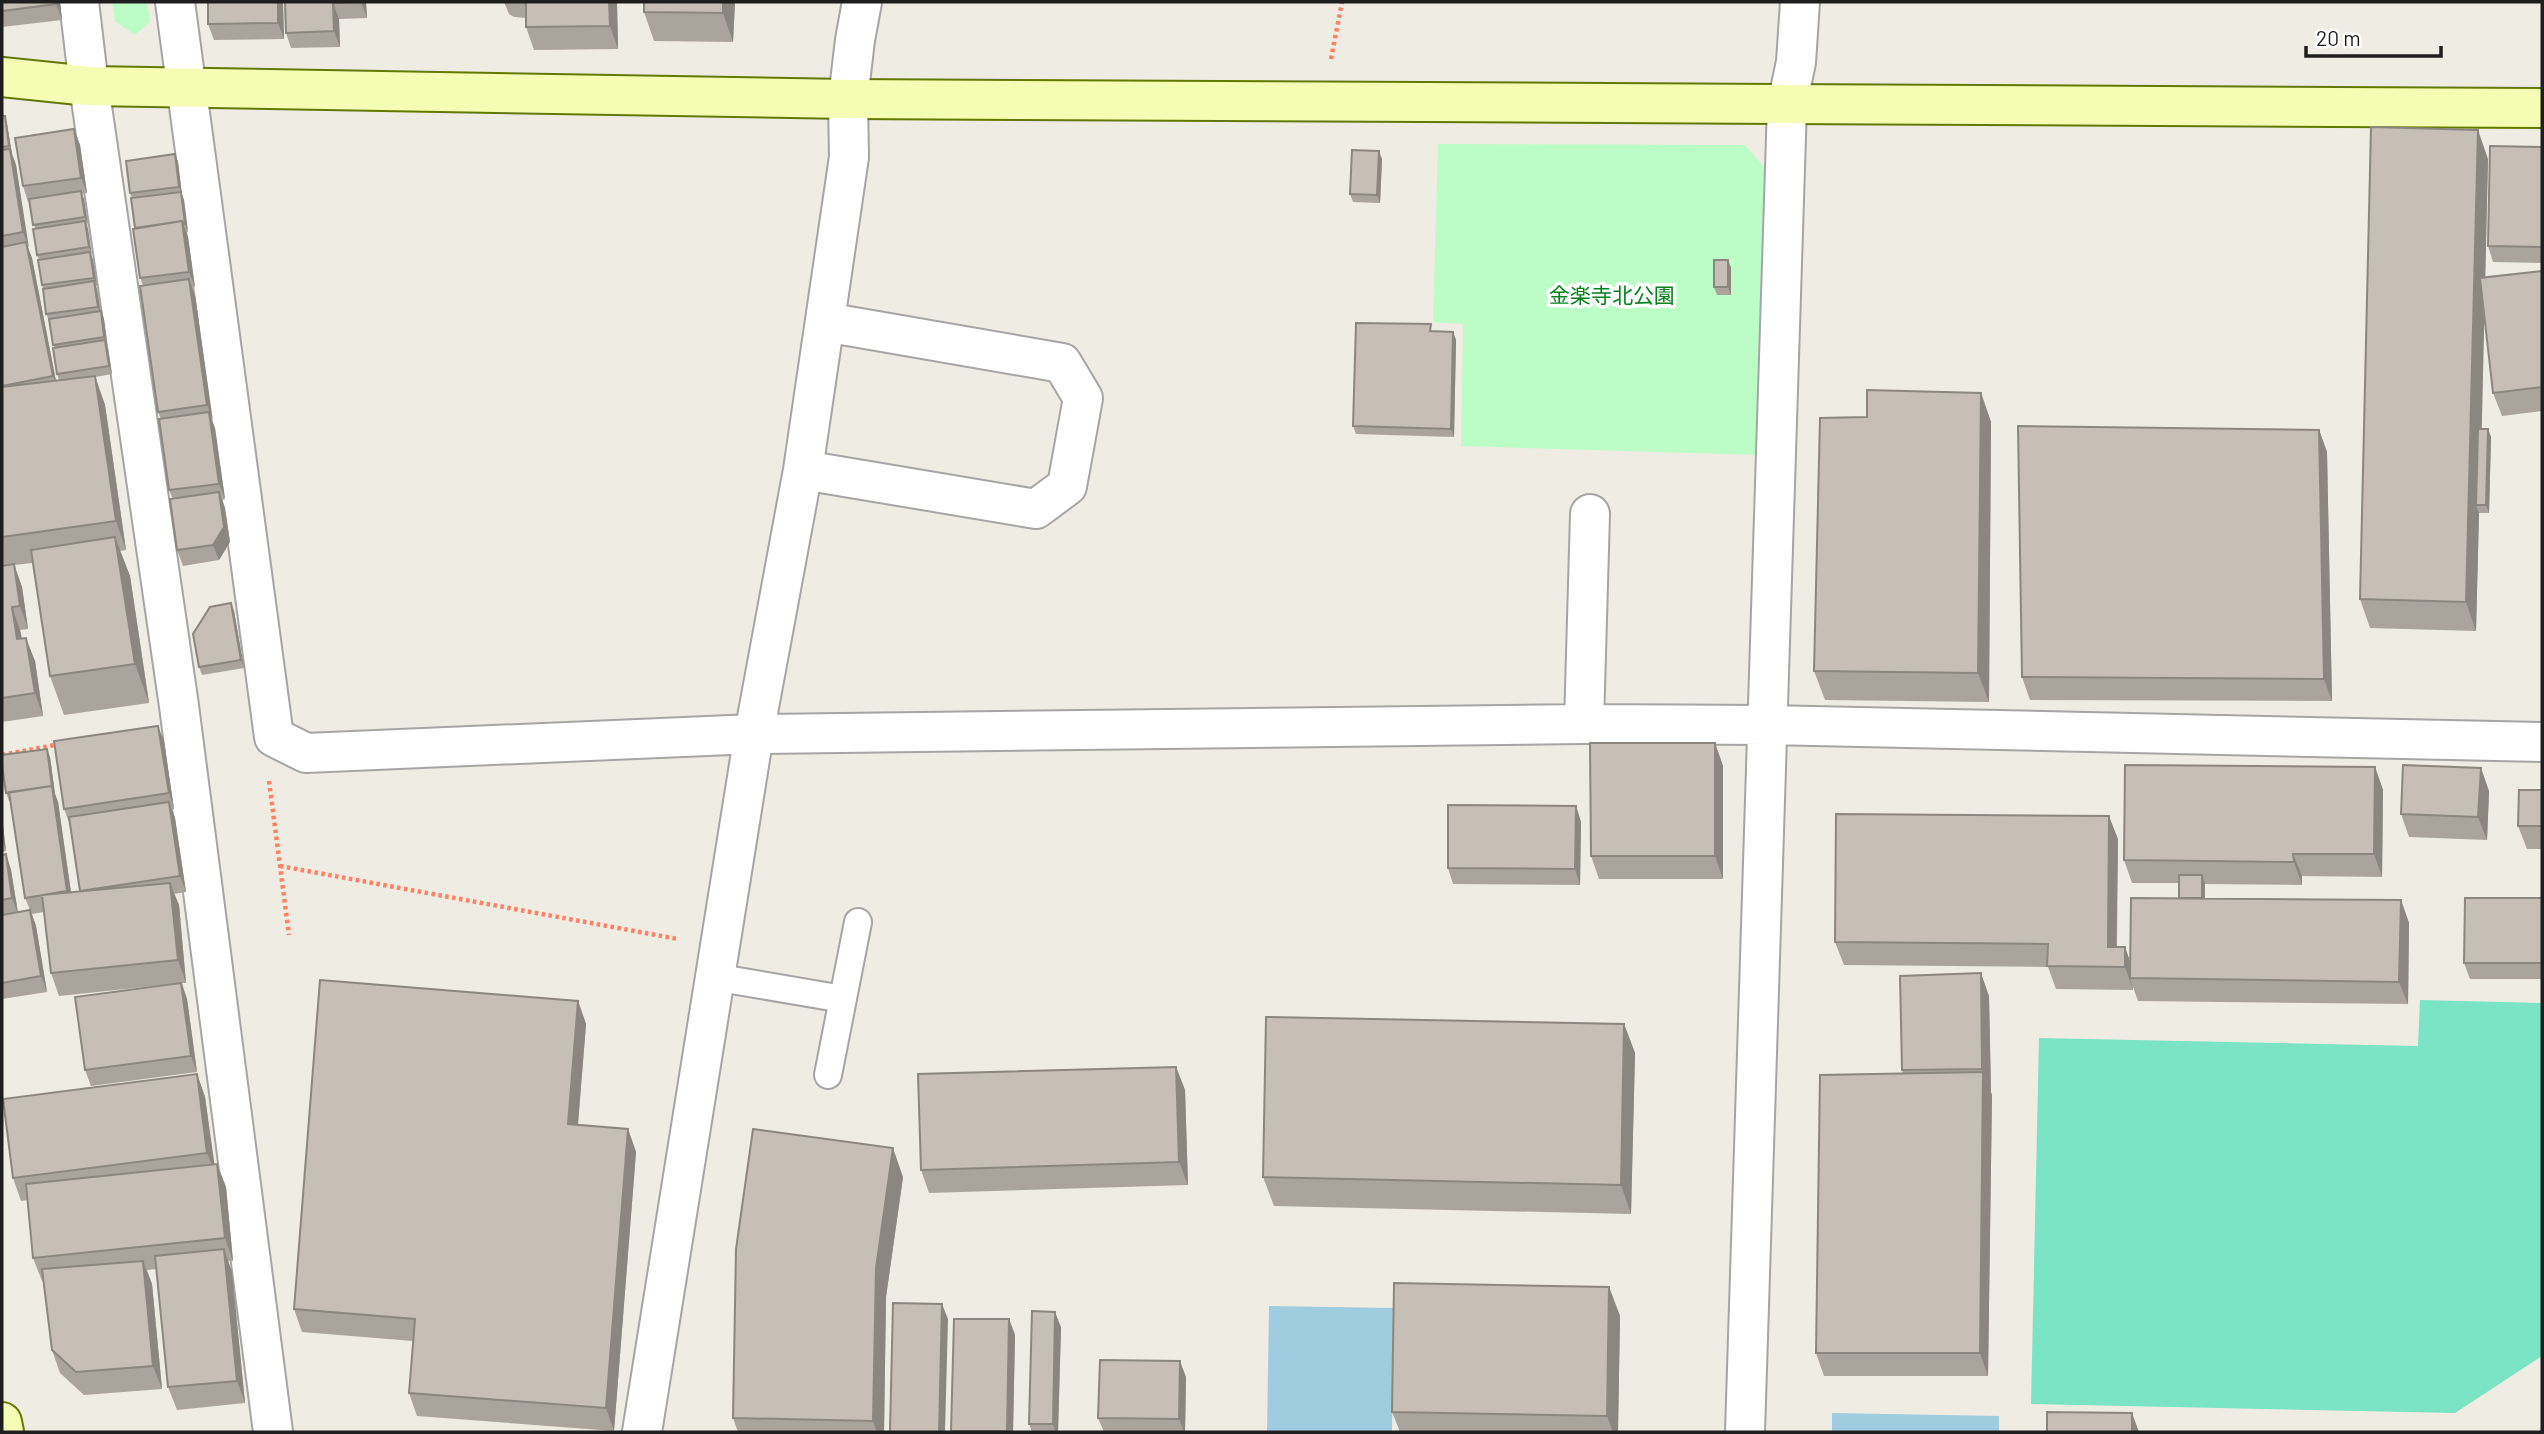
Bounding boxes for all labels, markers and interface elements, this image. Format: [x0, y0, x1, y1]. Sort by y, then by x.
scale bar [2306, 14, 2441, 58]
text: 20 m [2316, 25, 2361, 50]
park label: 金楽寺北公園 [1549, 282, 1675, 307]

